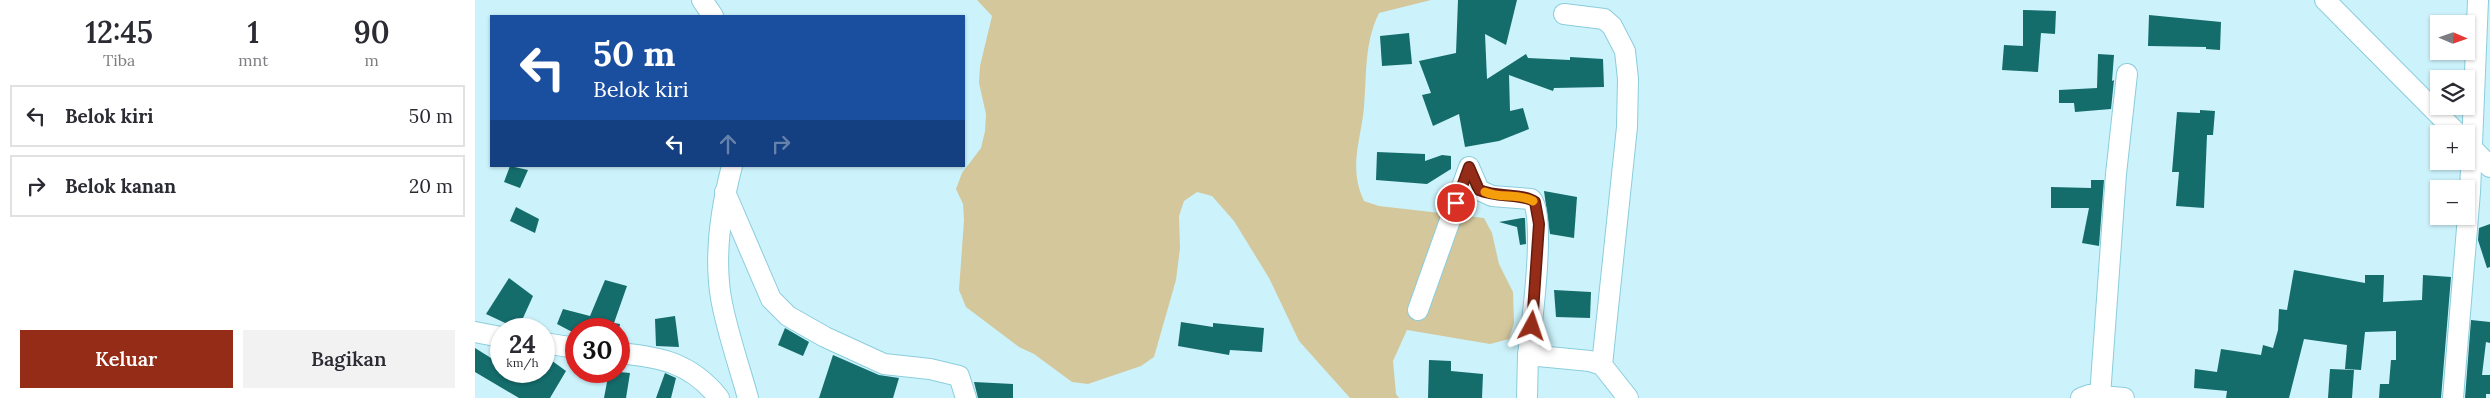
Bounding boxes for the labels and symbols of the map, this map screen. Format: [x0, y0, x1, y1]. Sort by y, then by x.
north arrow [2430, 15, 2475, 60]
pin [1435, 182, 1477, 224]
position arrow [1505, 299, 1557, 351]
speed limit sign: 30 [565, 318, 630, 383]

